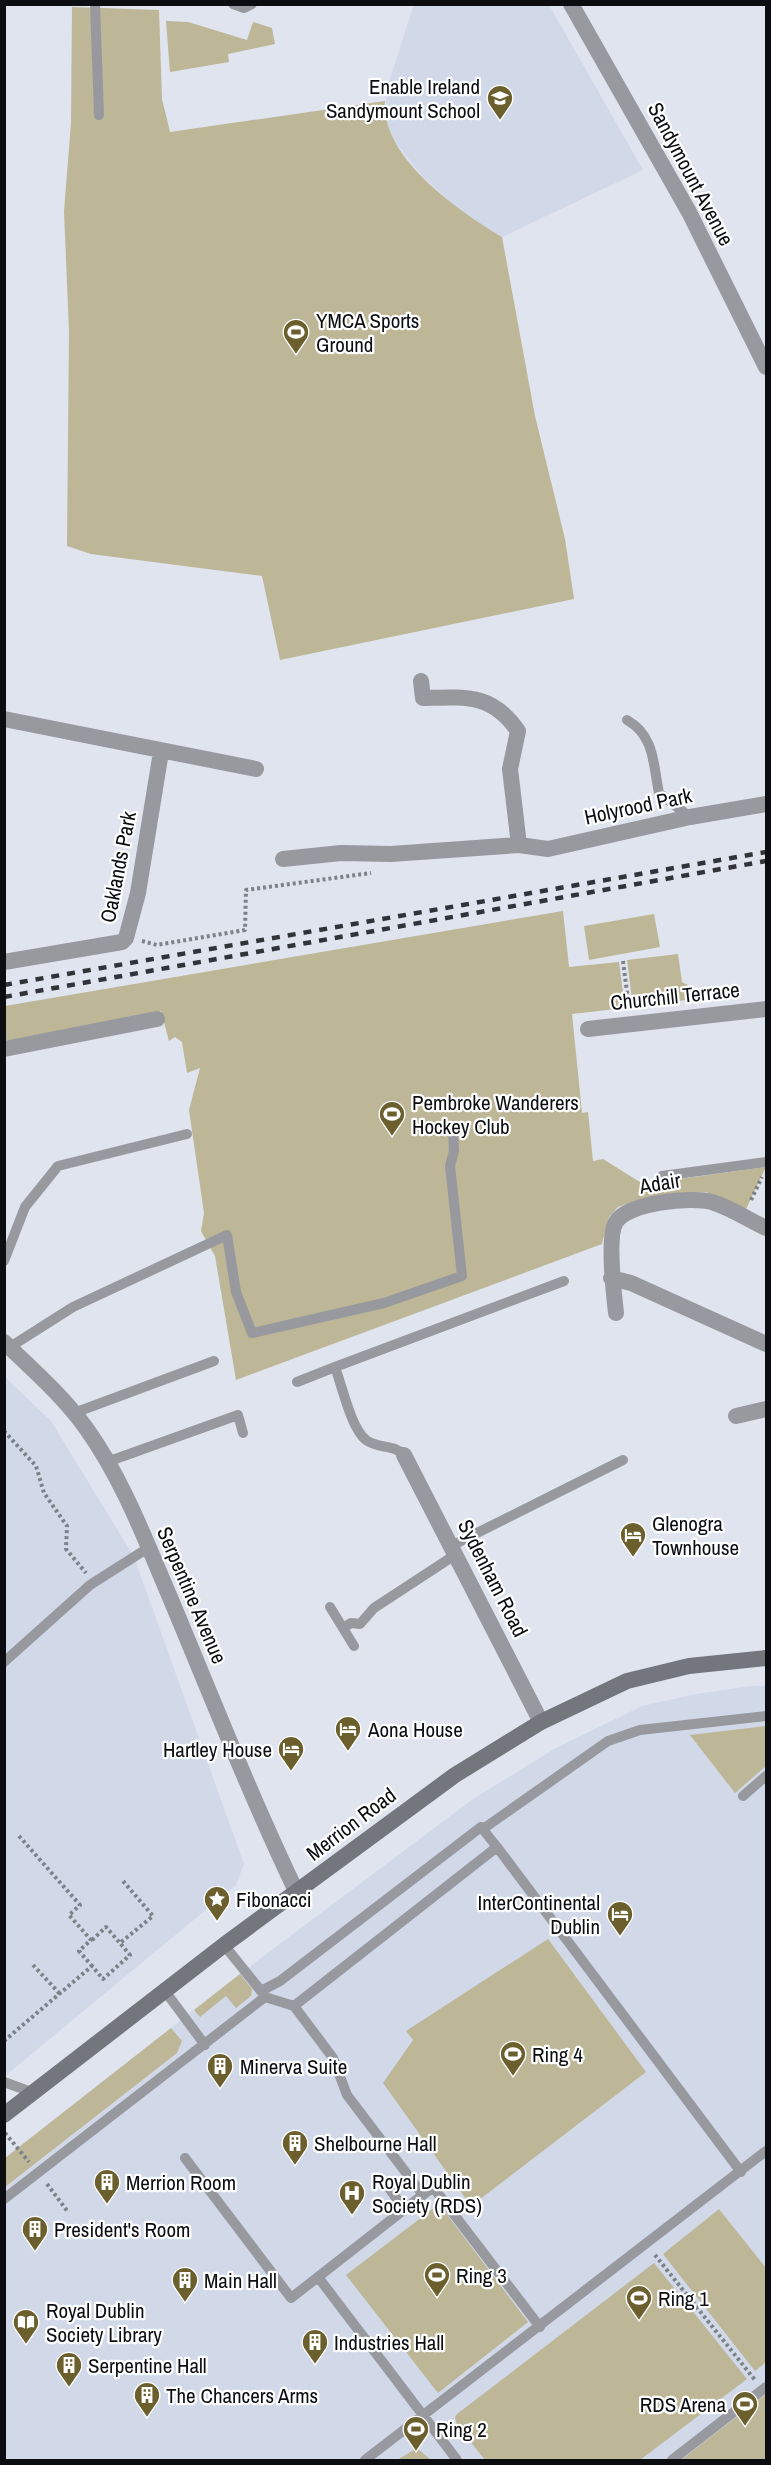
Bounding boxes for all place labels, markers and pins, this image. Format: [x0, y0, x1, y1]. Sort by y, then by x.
place label: Enable Ireland Sandymount School [326, 72, 480, 125]
school or university icon: Enable Ireland Sandymount School [485, 83, 515, 121]
place label: YMCA Sports Ground [316, 306, 419, 359]
sports icon: YMCA Sports Ground [281, 317, 311, 355]
place label: Pembroke Wanderers Hockey Club [412, 1088, 579, 1141]
sports icon: Pembroke Wanderers Hockey Club [377, 1099, 407, 1137]
place label: Glenogra Townhouse [652, 1509, 739, 1562]
hotel icon: Glenogra Townhouse [618, 1520, 648, 1558]
hotel icon: Aona House [333, 1714, 363, 1752]
place label: Aona House [367, 1715, 463, 1744]
hotel icon: Hartley House [276, 1734, 306, 1772]
place label: Hartley House [163, 1735, 272, 1764]
place icon: Fibonacci [202, 1884, 232, 1922]
place label: Fibonacci [236, 1885, 312, 1914]
place label: InterContinental Dublin [477, 1888, 600, 1941]
hotel icon: InterContinental Dublin [605, 1899, 635, 1937]
sports icon: Ring 4 [498, 2039, 528, 2077]
place label: Ring 4 [532, 2040, 583, 2069]
building icon: Minerva Suite [205, 2051, 235, 2089]
place label: Minerva Suite [240, 2052, 347, 2081]
building icon: Shelbourne Hall [280, 2128, 310, 2166]
place label: Shelbourne Hall [314, 2129, 437, 2158]
building icon: Merrion Room [92, 2167, 122, 2205]
place label: Royal Dublin Society (RDS) [372, 2167, 482, 2220]
place label: Merrion Room [126, 2168, 236, 2197]
hospital icon: Royal Dublin Society (RDS) [337, 2178, 367, 2216]
building icon: President's Room [20, 2214, 50, 2252]
place label: President's Room [54, 2215, 190, 2244]
sports icon: Ring 3 [422, 2260, 452, 2298]
place label: Ring 3 [456, 2261, 507, 2290]
building icon: Main Hall [170, 2265, 200, 2303]
place label: Main Hall [204, 2266, 277, 2295]
sports icon: Ring 1 [624, 2283, 654, 2321]
place label: Ring 1 [658, 2284, 709, 2313]
place label: Royal Dublin Society Library [46, 2296, 162, 2349]
library icon: Royal Dublin Society Library [11, 2307, 41, 2345]
building icon: Industries Hall [300, 2327, 330, 2365]
place label: Industries Hall [334, 2328, 444, 2357]
building icon: Serpentine Hall [54, 2350, 84, 2388]
place label: Serpentine Hall [88, 2351, 207, 2380]
building icon: The Chancers Arms [132, 2380, 162, 2418]
place label: The Chancers Arms [166, 2381, 318, 2410]
sports icon: RDS Arena [730, 2389, 760, 2427]
place label: RDS Arena [640, 2390, 726, 2419]
sports icon: Ring 2 [401, 2414, 431, 2452]
place label: Ring 2 [436, 2415, 487, 2444]

